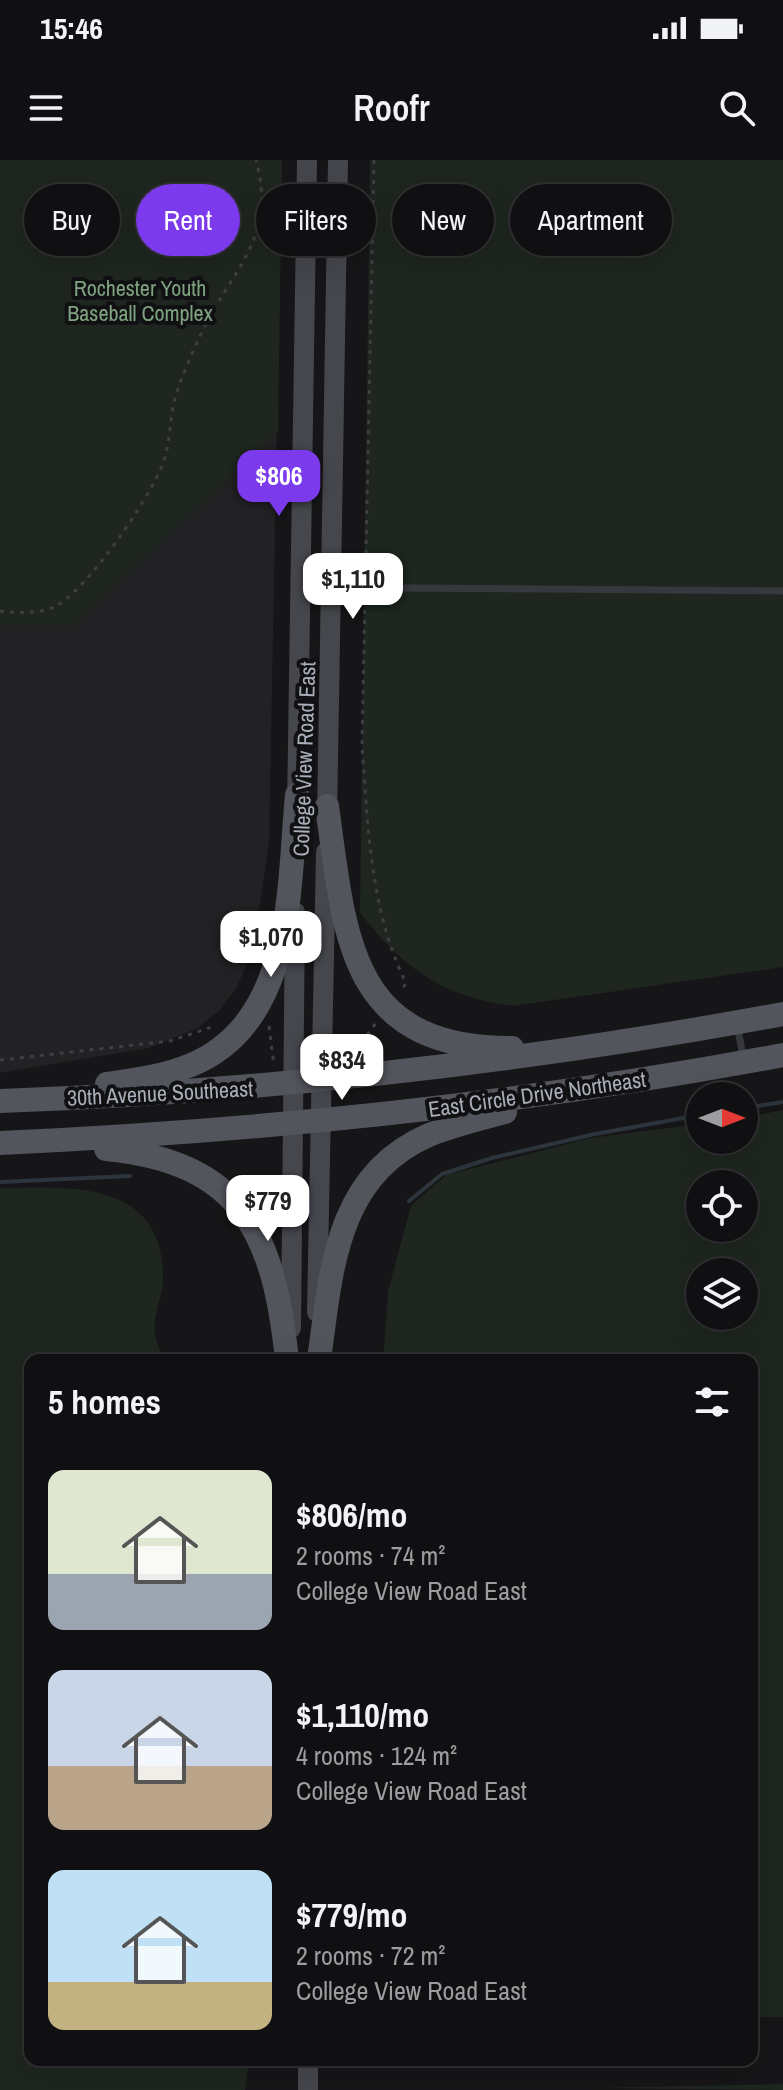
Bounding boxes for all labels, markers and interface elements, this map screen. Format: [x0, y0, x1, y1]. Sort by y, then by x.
text: 15:46 [40, 8, 103, 48]
text: Roofr [353, 84, 430, 132]
icon: menu [24, 86, 68, 130]
icon: search [715, 86, 759, 130]
chip: Buy [24, 184, 120, 256]
chip: Rent [136, 184, 240, 256]
chip: Filters [256, 184, 376, 256]
chip: New [392, 184, 494, 256]
chip: Apartment [510, 184, 672, 256]
park label: Rochester Youth Baseball Complex [67, 273, 213, 328]
pin: $806 [232, 450, 326, 518]
text: $806 [255, 458, 303, 493]
pin: $1,110 [288, 553, 418, 621]
text: $1,110 [321, 561, 385, 596]
street label: College View Road East [286, 661, 322, 857]
pin: $1,070 [206, 911, 336, 979]
text: $1,070 [238, 919, 304, 954]
pin: $834 [295, 1034, 389, 1102]
text: $834 [318, 1042, 366, 1077]
street label: East Circle Drive Northeast [426, 1064, 648, 1124]
street label: 30th Avenue Southeast [66, 1073, 254, 1113]
north arrow [686, 1082, 758, 1154]
map controls [686, 1082, 758, 1330]
button: locate [686, 1170, 758, 1242]
pin: $779 [221, 1175, 315, 1243]
text: $779 [244, 1183, 292, 1218]
button: layers [686, 1258, 758, 1330]
text: 5 homes [48, 1379, 161, 1425]
icon: filters [690, 1380, 734, 1424]
text: $806/mo [296, 1492, 408, 1538]
icon: home [112, 1502, 208, 1598]
text: 2 rooms · 74 m² [296, 1538, 445, 1573]
text: College View Road East [296, 1573, 527, 1608]
text: $1,110/mo [296, 1692, 429, 1738]
icon: home [112, 1702, 208, 1798]
text: 4 rooms · 124 m² [296, 1738, 457, 1773]
text: College View Road East [296, 1773, 527, 1808]
text: $779/mo [296, 1892, 408, 1938]
icon: home [112, 1902, 208, 1998]
text: 2 rooms · 72 m² [296, 1938, 445, 1973]
text: College View Road East [296, 1973, 527, 2008]

